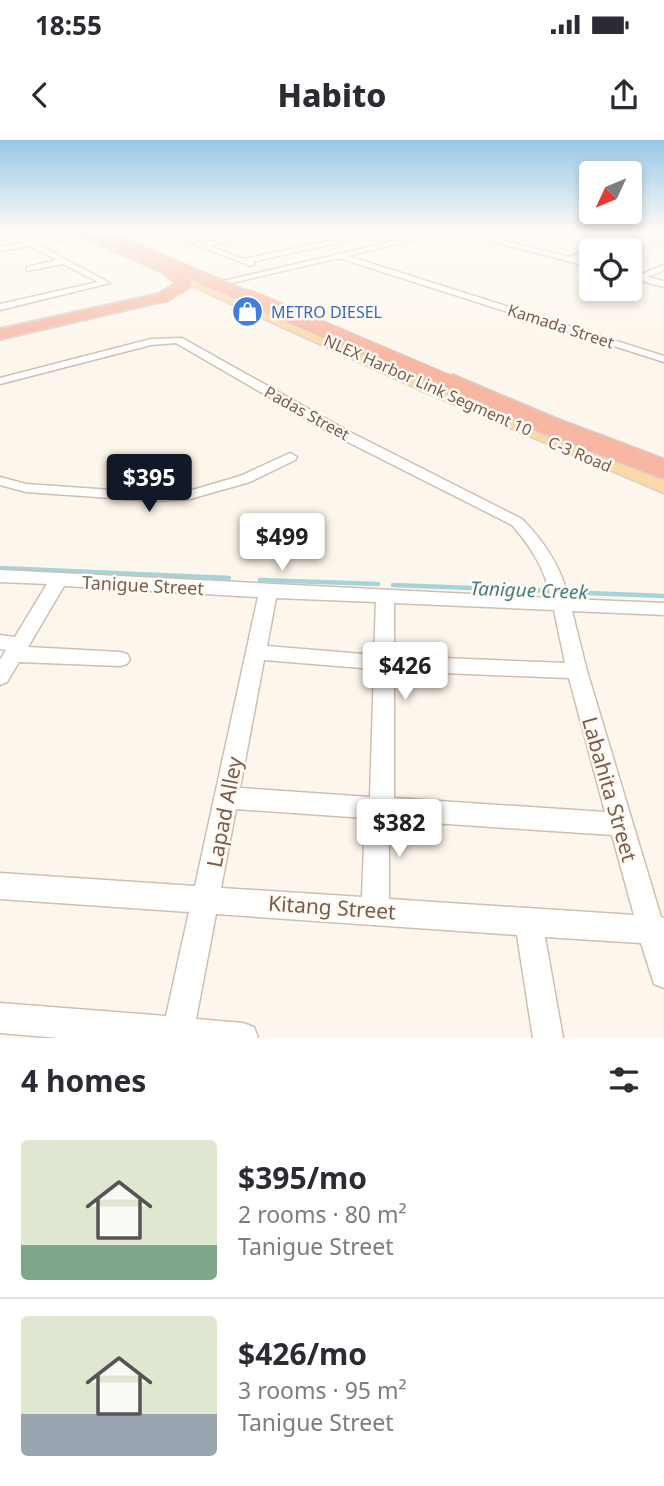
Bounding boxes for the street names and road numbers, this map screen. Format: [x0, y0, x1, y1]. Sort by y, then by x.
street label: Kamada Street [505, 298, 617, 354]
street label: NLEX Harbor Link Segment 10 [320, 329, 536, 441]
street label: Padas Street [261, 381, 354, 446]
street label: C-3 Road [545, 431, 615, 477]
street label: Tanigue Street [82, 570, 205, 600]
street label: Labahita Street [576, 713, 644, 865]
street label: Lapad Alley [200, 754, 249, 870]
street label: Kitang Street [267, 889, 397, 925]

